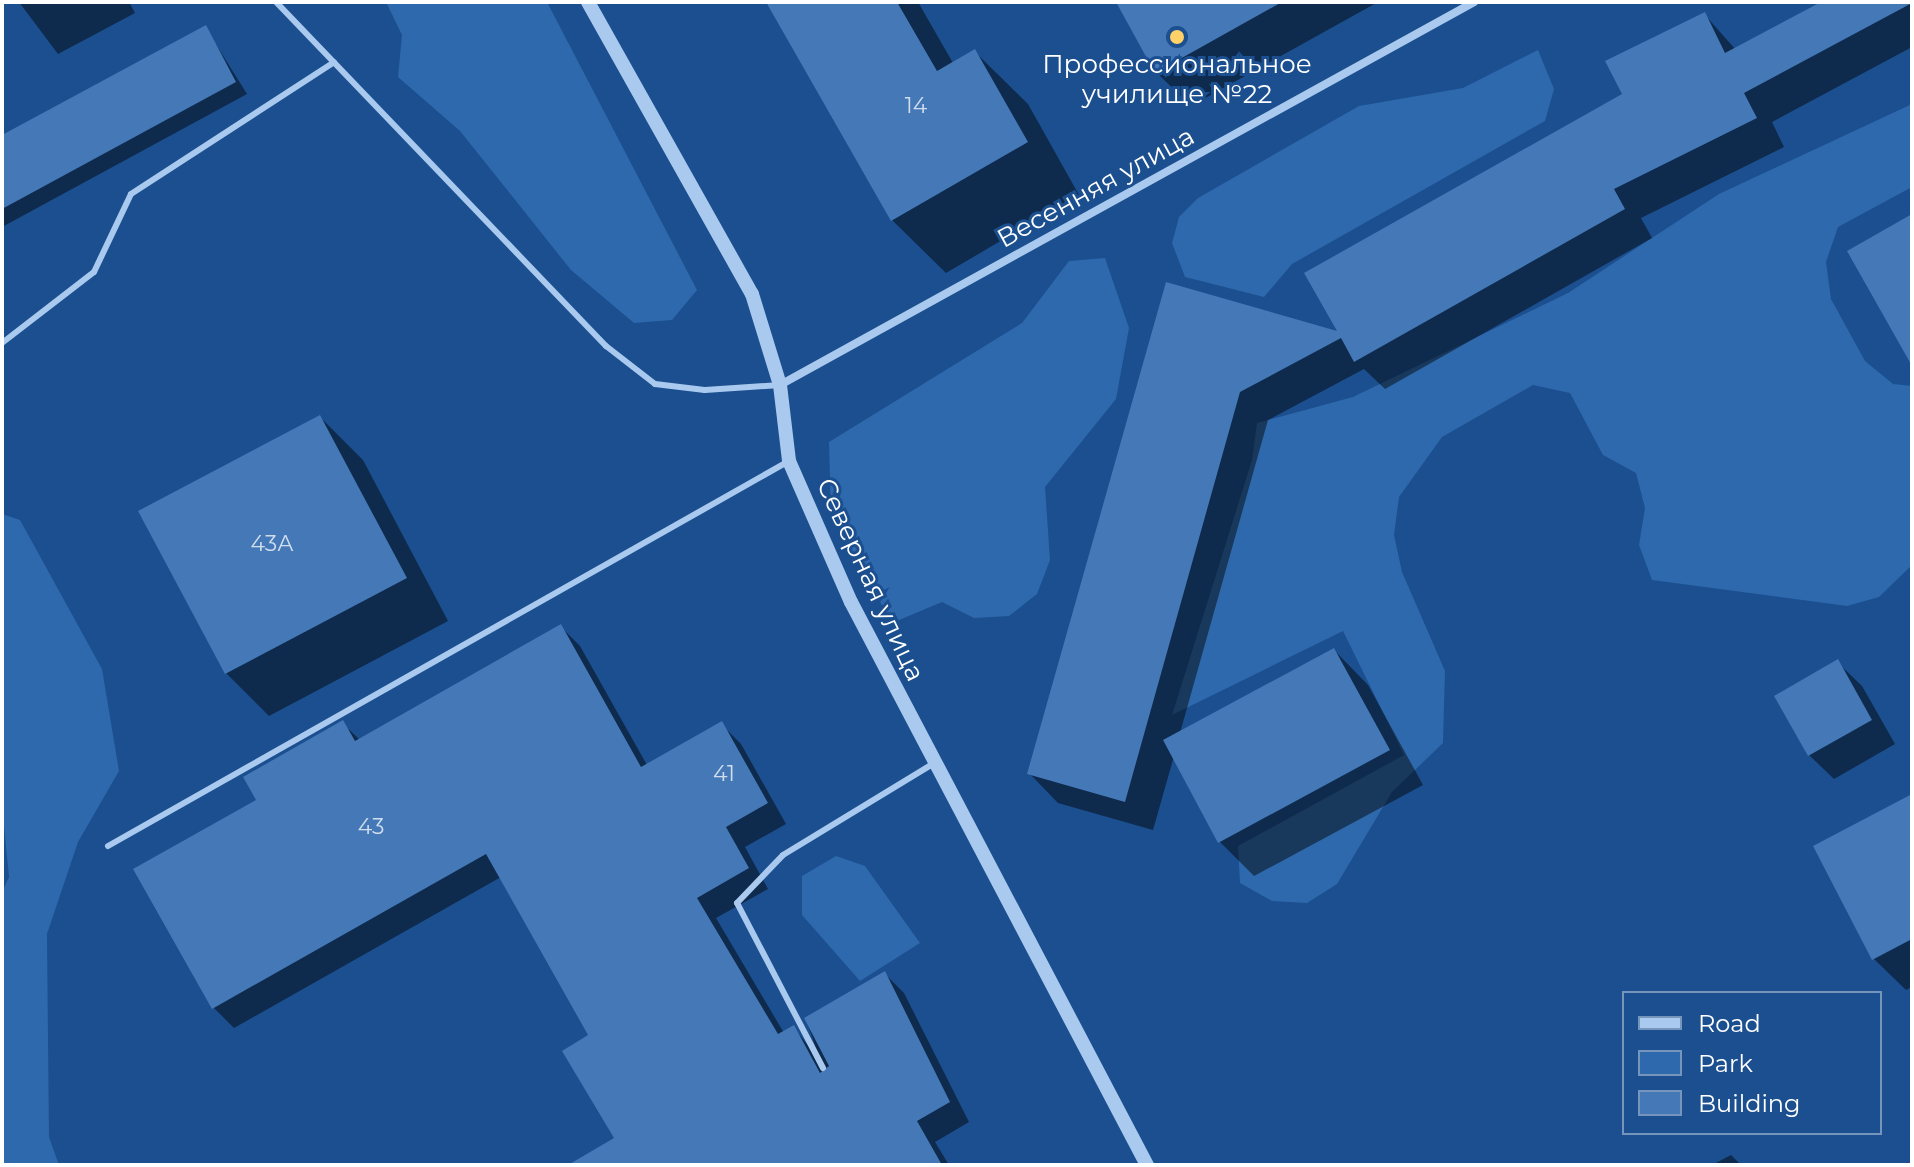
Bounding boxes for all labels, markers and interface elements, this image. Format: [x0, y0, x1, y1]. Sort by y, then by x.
marker: Профессиональное училище №22 [1168, 28, 1186, 46]
place label: Профессиональное училище №22 [1042, 49, 1312, 110]
house number: 14 [905, 93, 927, 119]
street label: Весенняя улица [992, 121, 1200, 255]
street label: Северная улица [809, 474, 931, 686]
house number: 43А [250, 531, 294, 557]
house number: 41 [713, 761, 735, 787]
house number: 43 [358, 814, 384, 840]
legend [1622, 991, 1882, 1135]
text: Road [1698, 1009, 1761, 1038]
text: Park [1698, 1049, 1753, 1078]
text: Building [1698, 1089, 1801, 1118]

